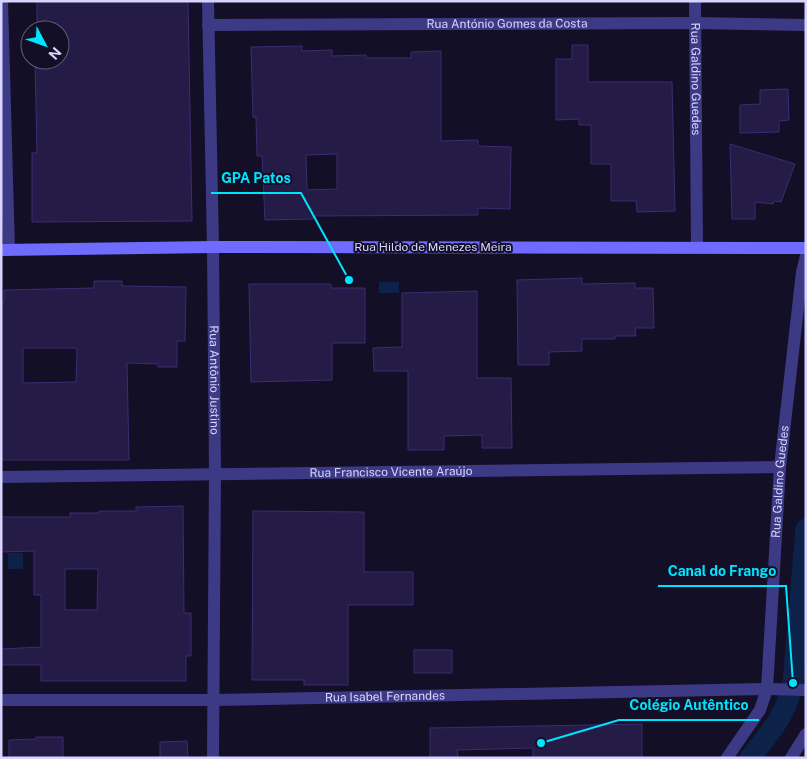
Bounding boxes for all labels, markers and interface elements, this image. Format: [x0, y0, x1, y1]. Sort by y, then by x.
street label: Rua António Gomes da Costa [426, 16, 588, 31]
north arrow [20, 20, 70, 70]
street label: Rua Galdino Guedes [688, 23, 703, 135]
text: N [45, 44, 64, 63]
callout: GPA Patos [211, 164, 301, 193]
text: GPA Patos [221, 170, 291, 186]
street label: Rua Hildo de Menezes Meira [354, 240, 512, 254]
street label: Rua Antônio Justino [207, 325, 222, 435]
street label: Rua Galdino Guedes [769, 425, 792, 538]
street label: Rua Francisco Vicente Araújo [309, 464, 473, 480]
callout: Canal do Frango [658, 557, 786, 586]
text: Canal do Frango [668, 563, 776, 579]
street label: Rua Isabel Fernandes [325, 688, 445, 705]
callout: Colégio Autêntico [619, 691, 759, 720]
text: Colégio Autêntico [629, 697, 749, 713]

